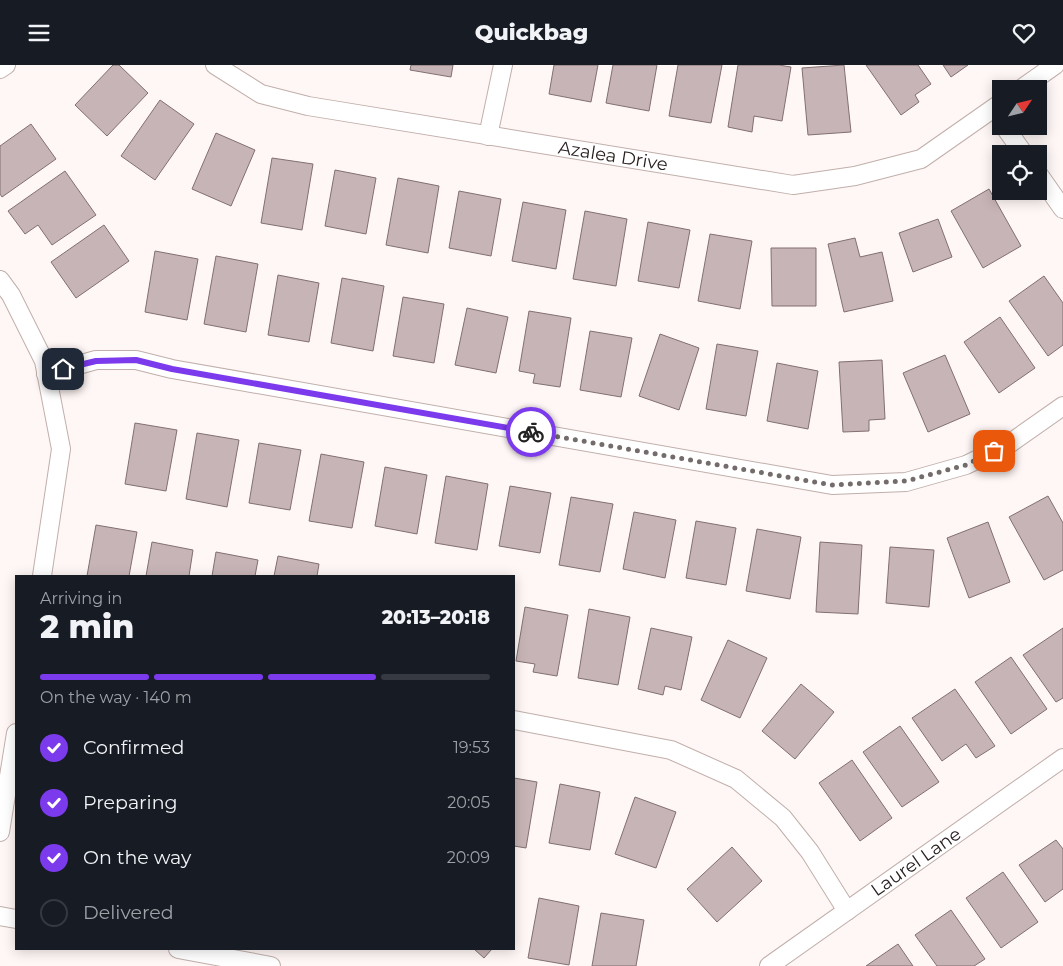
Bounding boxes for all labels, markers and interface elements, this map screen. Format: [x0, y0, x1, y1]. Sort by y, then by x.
icon: menu [25, 19, 53, 47]
text: Quickbag [475, 19, 588, 46]
icon: heart [1010, 19, 1038, 47]
north arrow [992, 80, 1048, 135]
map controls [992, 80, 1047, 200]
street label: Azalea Drive [557, 136, 669, 176]
button: locate [992, 145, 1047, 200]
pin [42, 348, 84, 390]
icon: home [49, 355, 77, 383]
courier [506, 407, 556, 457]
icon: bike [517, 418, 545, 446]
pin [973, 430, 1015, 472]
icon: bag [980, 437, 1008, 465]
text: Arriving in [40, 589, 122, 608]
text: 20:13–20:18 [382, 606, 490, 629]
text: 2 min [40, 607, 134, 646]
text: On the way · 140 m [40, 688, 192, 707]
icon: check [40, 734, 68, 762]
text: Confirmed [83, 736, 184, 759]
text: 19:53 [453, 738, 490, 757]
icon: check [40, 789, 68, 817]
text: Preparing [83, 791, 178, 814]
text: 20:05 [447, 793, 490, 812]
street label: Laurel Lane [867, 823, 965, 901]
icon: check [40, 844, 68, 872]
text: On the way [83, 846, 191, 869]
text: 20:09 [447, 848, 490, 867]
text: Delivered [83, 901, 174, 924]

